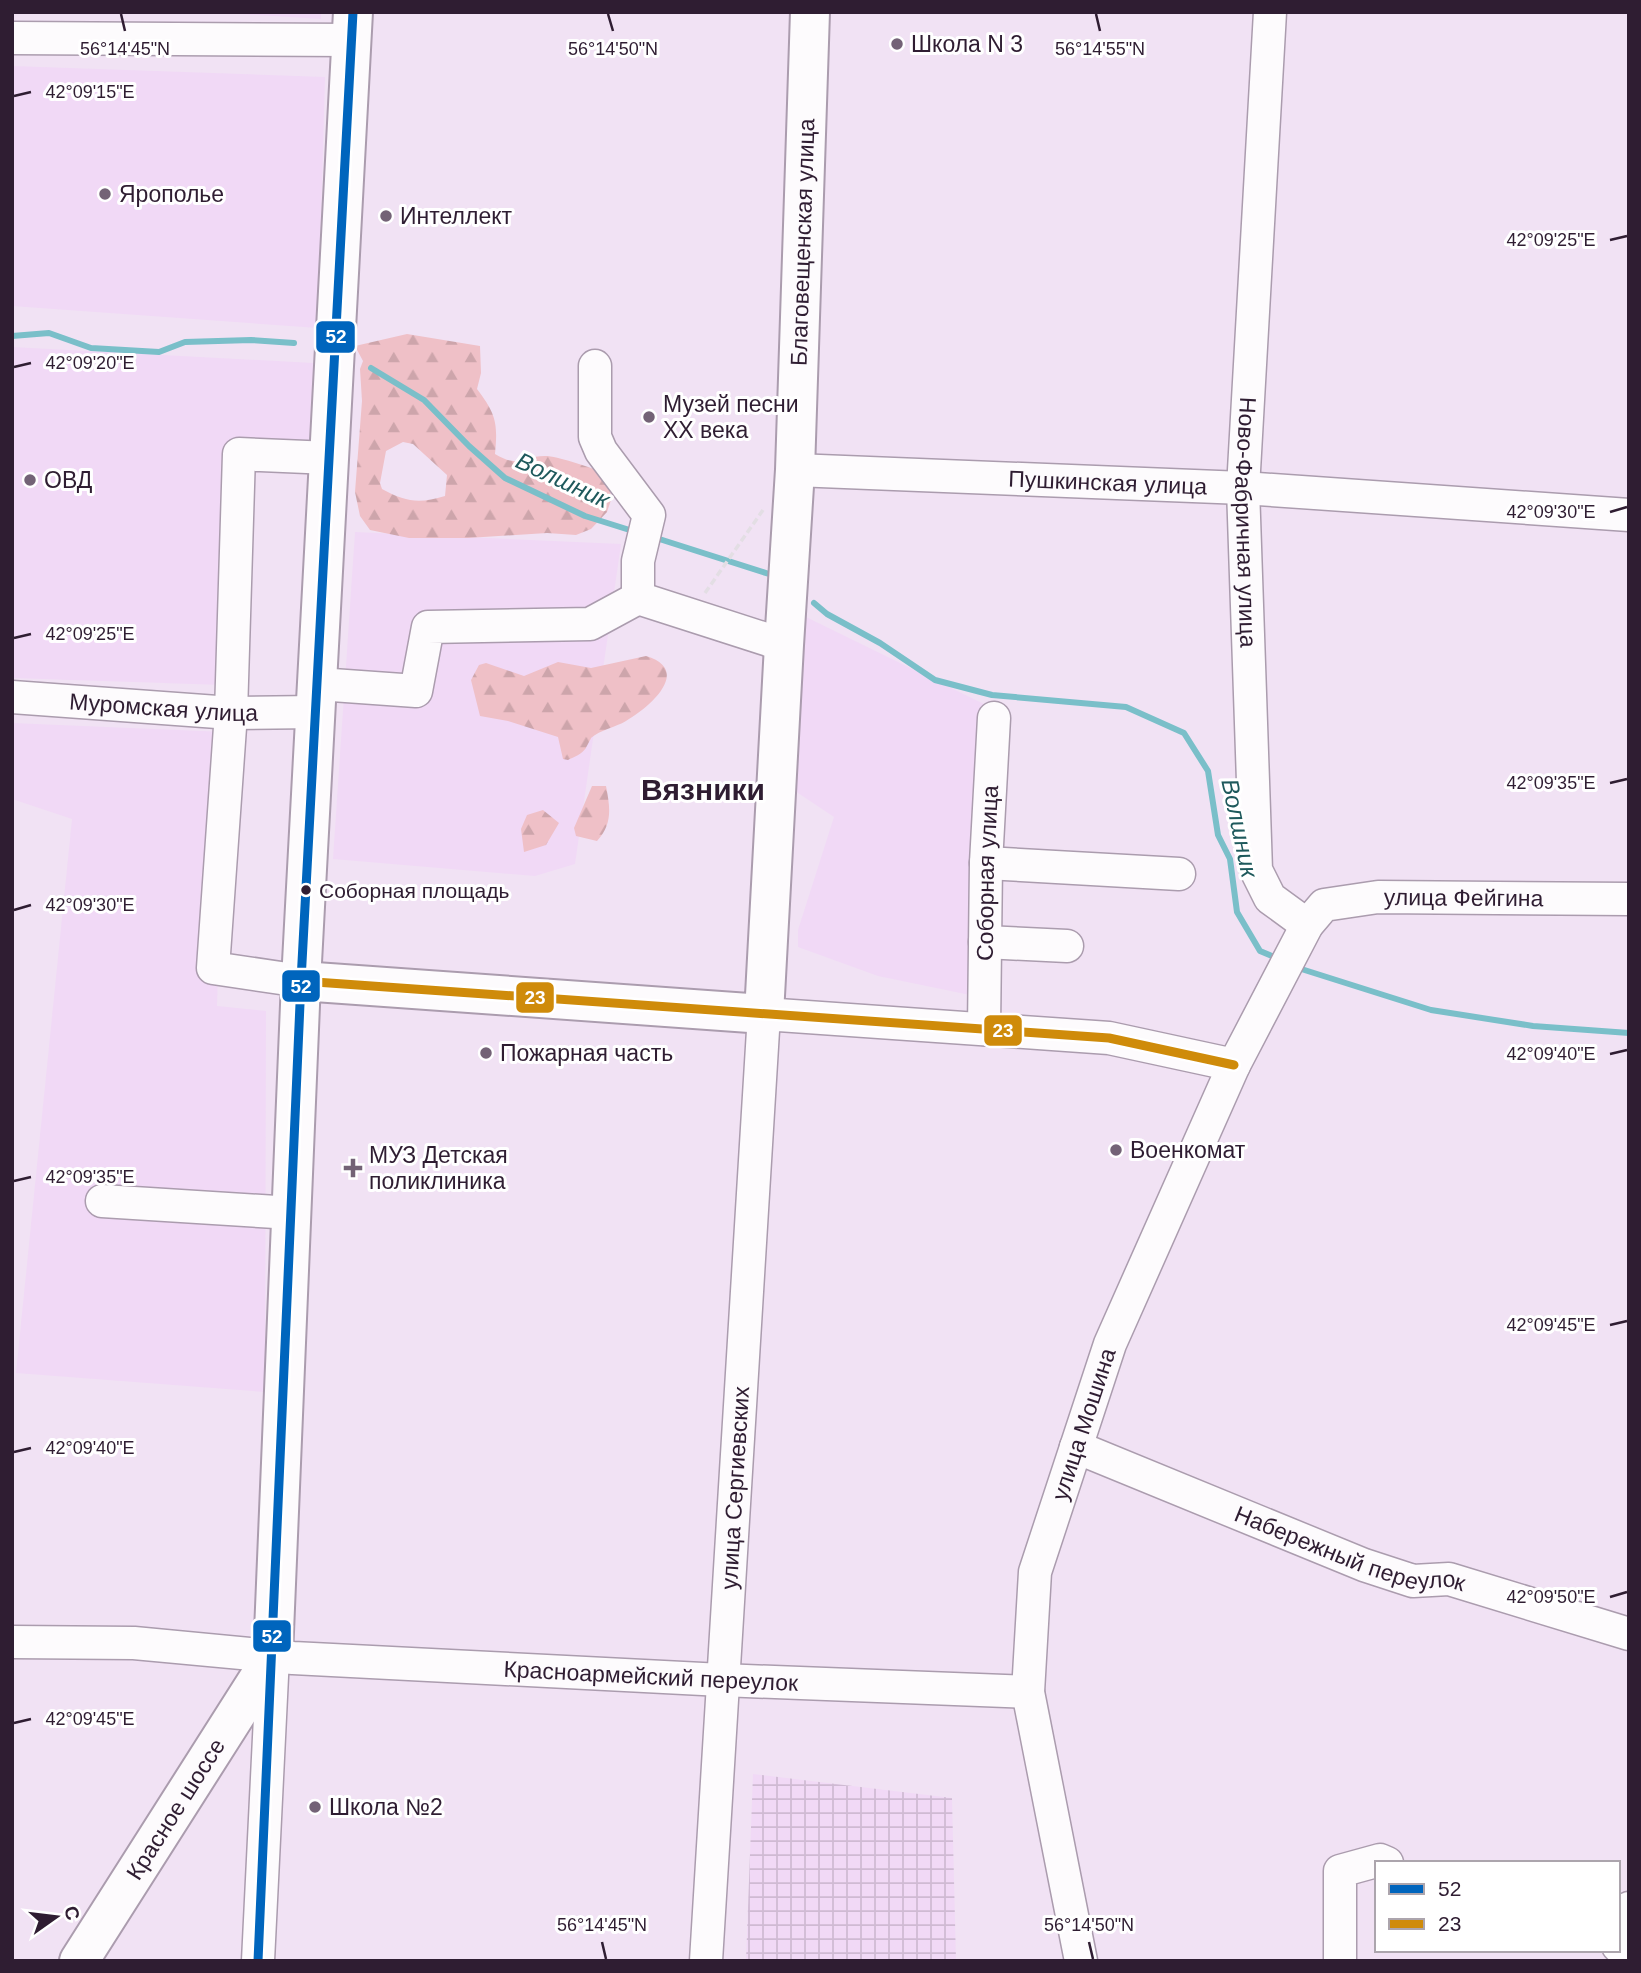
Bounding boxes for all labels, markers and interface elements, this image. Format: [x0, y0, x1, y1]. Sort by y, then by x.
place label: Школа N 3 [911, 31, 1023, 57]
marker: Школа N 3 [889, 36, 905, 52]
text: 56°14'45"N [80, 39, 170, 59]
text: 56°14'50"N [568, 39, 658, 59]
text: 56°14'55"N [1055, 39, 1145, 59]
text: 42°09'15"E [45, 82, 135, 102]
street label: Благовещенская улица [785, 118, 820, 366]
place label: Ярополье [119, 181, 224, 207]
marker: Ярополье [97, 186, 113, 202]
place label: Интеллект [400, 203, 512, 229]
marker: Интеллект [378, 208, 394, 224]
text: 42°09'25"E [1506, 230, 1596, 250]
line badge: 52 [315, 320, 356, 354]
text: 52 [325, 326, 347, 347]
text: 42°09'20"E [45, 353, 135, 373]
place label: Музей песни XX века [663, 391, 799, 443]
street label: Ново-Фабричная улица [1230, 396, 1261, 648]
marker: Музей песни XX века [641, 409, 657, 425]
water label: Волшник [512, 447, 616, 514]
street label: Пушкинская улица [1008, 466, 1208, 500]
place label: ОВД [44, 467, 93, 493]
marker: ОВД [22, 472, 38, 488]
text: 42°09'30"E [1506, 502, 1596, 522]
text: 42°09'25"E [45, 624, 135, 644]
street label: Муромская улица [68, 688, 258, 726]
district label: Вязники [641, 773, 765, 806]
text: 42°09'35"E [1506, 773, 1596, 793]
water label: Волшник [1216, 776, 1264, 881]
street label: Соборная улица [972, 784, 1003, 961]
place label: Соборная площадь [319, 879, 509, 902]
marker: Соборная площадь [299, 883, 313, 897]
street label: улица Фейгина [1384, 884, 1544, 911]
text: 42°09'30"E [45, 895, 135, 915]
line badge: 52 [281, 969, 321, 1003]
text: 52 [290, 976, 312, 997]
line badge: 23 [515, 981, 555, 1014]
text: 23 [524, 987, 546, 1008]
line badge: 23 [983, 1014, 1023, 1047]
text: 23 [992, 1020, 1014, 1041]
place label: Пожарная часть [500, 1040, 673, 1066]
text: 42°09'40"E [1506, 1044, 1596, 1064]
marker: Пожарная часть [478, 1045, 494, 1061]
place label: Военкомат [1130, 1137, 1246, 1163]
place label: МУЗ Детская поликлиника [369, 1142, 508, 1194]
marker: Военкомат [1108, 1142, 1124, 1158]
marker: МУЗ Детская поликлиника [343, 1158, 363, 1178]
text: 42°09'35"E [45, 1167, 135, 1187]
text: 42°09'45"E [1506, 1315, 1596, 1335]
street label: улица Мошина [1046, 1345, 1121, 1504]
street label: улица Сергиевских [716, 1385, 754, 1590]
text: 42°09'40"E [45, 1438, 135, 1458]
street label: Набережный переулок [1231, 1500, 1469, 1597]
text: 42°09'50"E [1506, 1587, 1596, 1607]
line badge: 52 [252, 1619, 292, 1653]
text: 52 [261, 1626, 283, 1647]
street label: Красноармейский переулок [503, 1656, 800, 1696]
text: 42°09'45"E [45, 1709, 135, 1729]
street label: Красное шоссе [121, 1734, 230, 1885]
place label: Школа №2 [329, 1794, 443, 1820]
marker: Школа №2 [307, 1799, 323, 1815]
legend [1375, 1861, 1620, 1952]
text: 52 [1438, 1877, 1461, 1900]
north arrow [21, 1882, 91, 1952]
text: С [60, 1904, 84, 1922]
text: 23 [1438, 1912, 1461, 1935]
text: 56°14'45"N [557, 1915, 647, 1935]
text: 56°14'50"N [1044, 1915, 1134, 1935]

